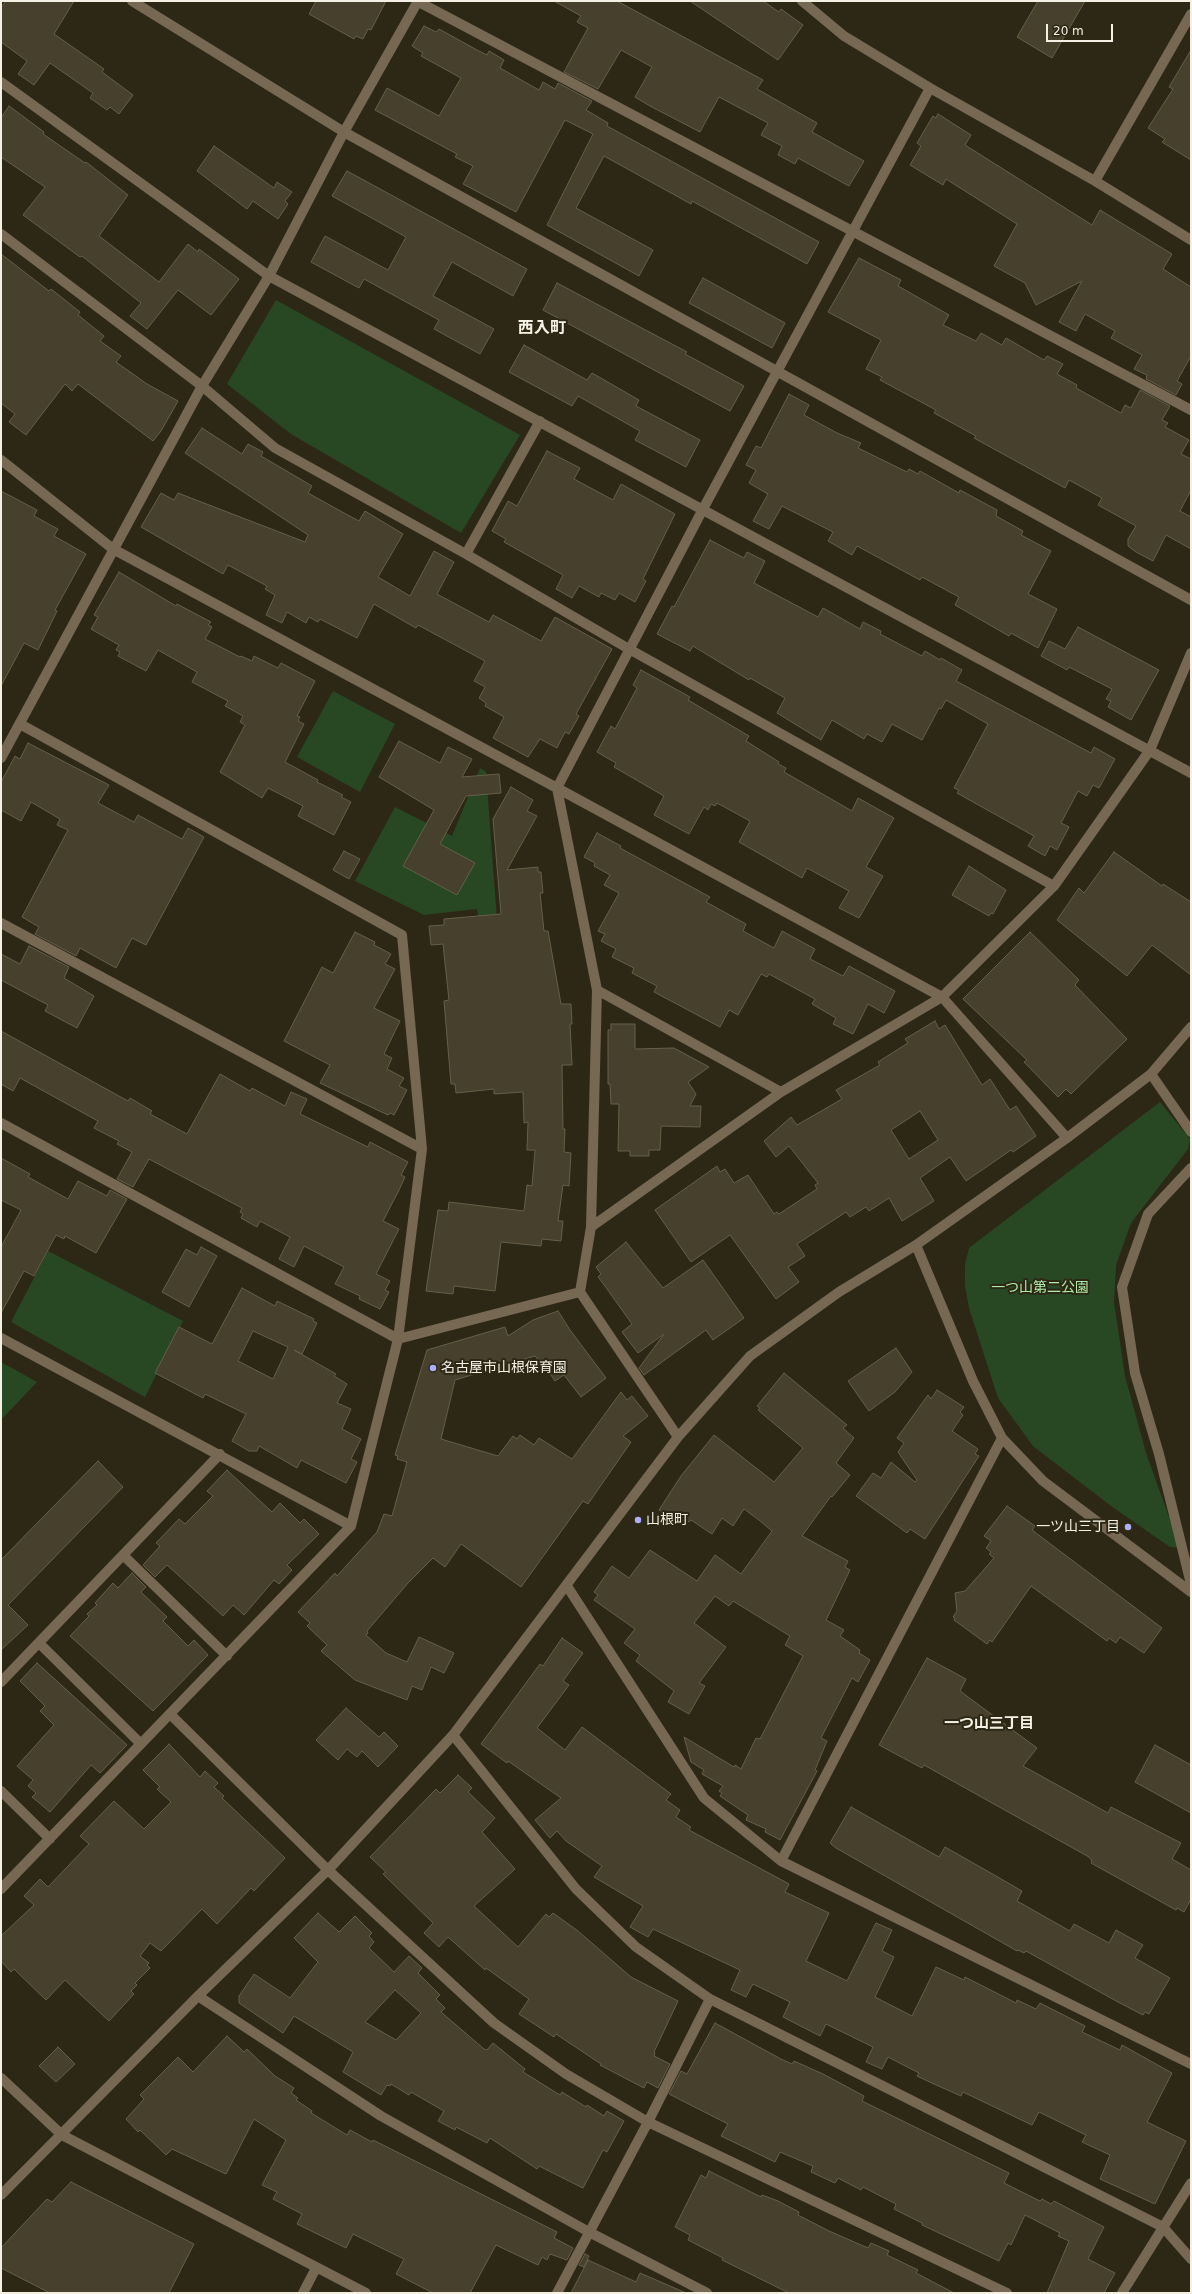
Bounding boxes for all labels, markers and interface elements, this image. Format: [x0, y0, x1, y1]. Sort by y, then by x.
scale bar [1048, 16, 1115, 42]
text: 20 m [1053, 24, 1084, 38]
district label: 西入町 [518, 319, 566, 339]
park label: 一つ山第二公園 [991, 1280, 1089, 1296]
place label: 名古屋市山根保育園 [441, 1360, 567, 1376]
marker: 名古屋市山根保育園 [428, 1363, 438, 1373]
place label: 山根町 [646, 1512, 688, 1528]
marker: 山根町 [633, 1515, 643, 1525]
place label: 一ツ山三丁目 [1036, 1519, 1120, 1535]
marker: 一ツ山三丁目 [1123, 1522, 1133, 1532]
district label: 一つ山三丁目 [944, 1715, 1034, 1733]

